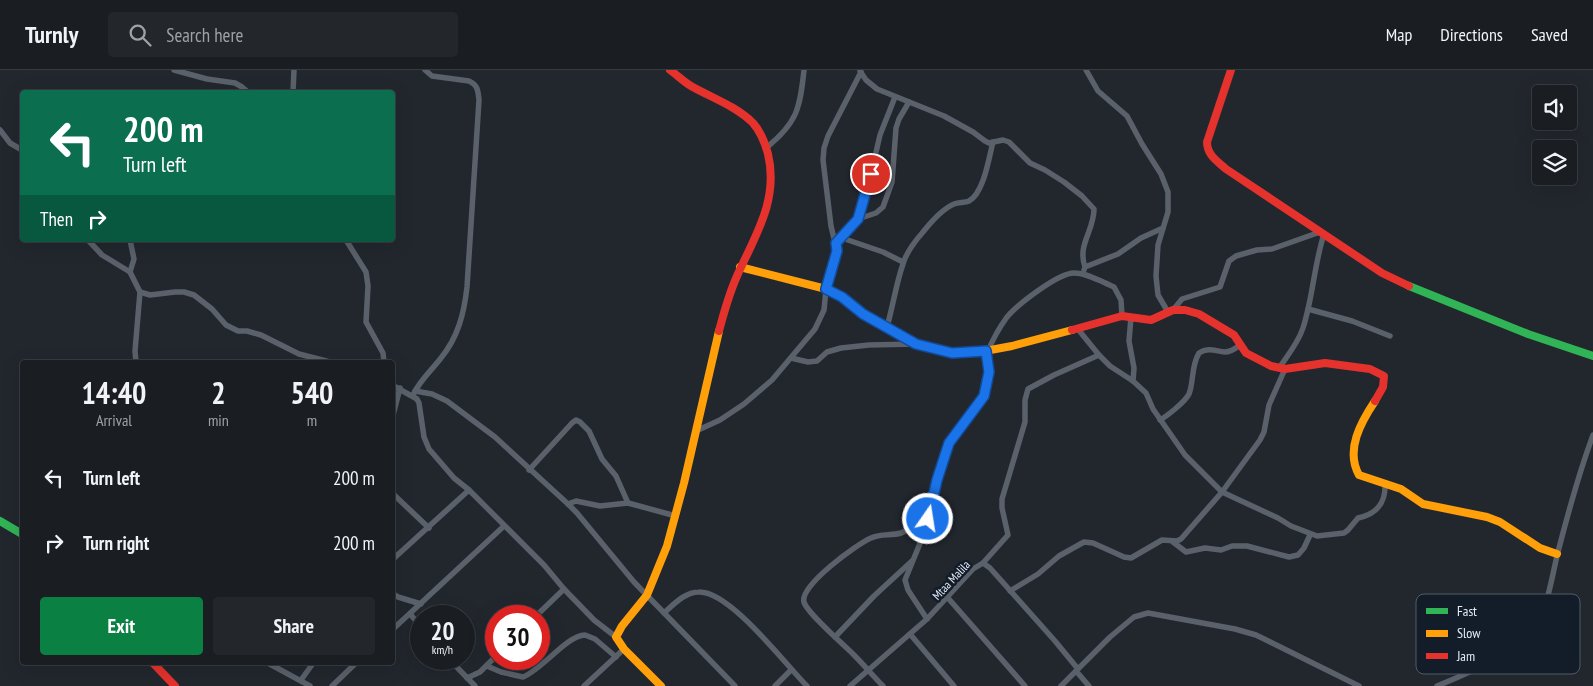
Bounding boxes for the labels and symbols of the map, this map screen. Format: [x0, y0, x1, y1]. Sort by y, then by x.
pin [850, 153, 892, 195]
position arrow [901, 492, 953, 544]
street label: Mtaa Malila [929, 557, 973, 603]
legend [1416, 594, 1580, 674]
text: Fast [1457, 602, 1477, 620]
speed limit sign: 30 [485, 605, 550, 670]
text: Slow [1457, 624, 1481, 642]
text: Jam [1456, 647, 1475, 665]

